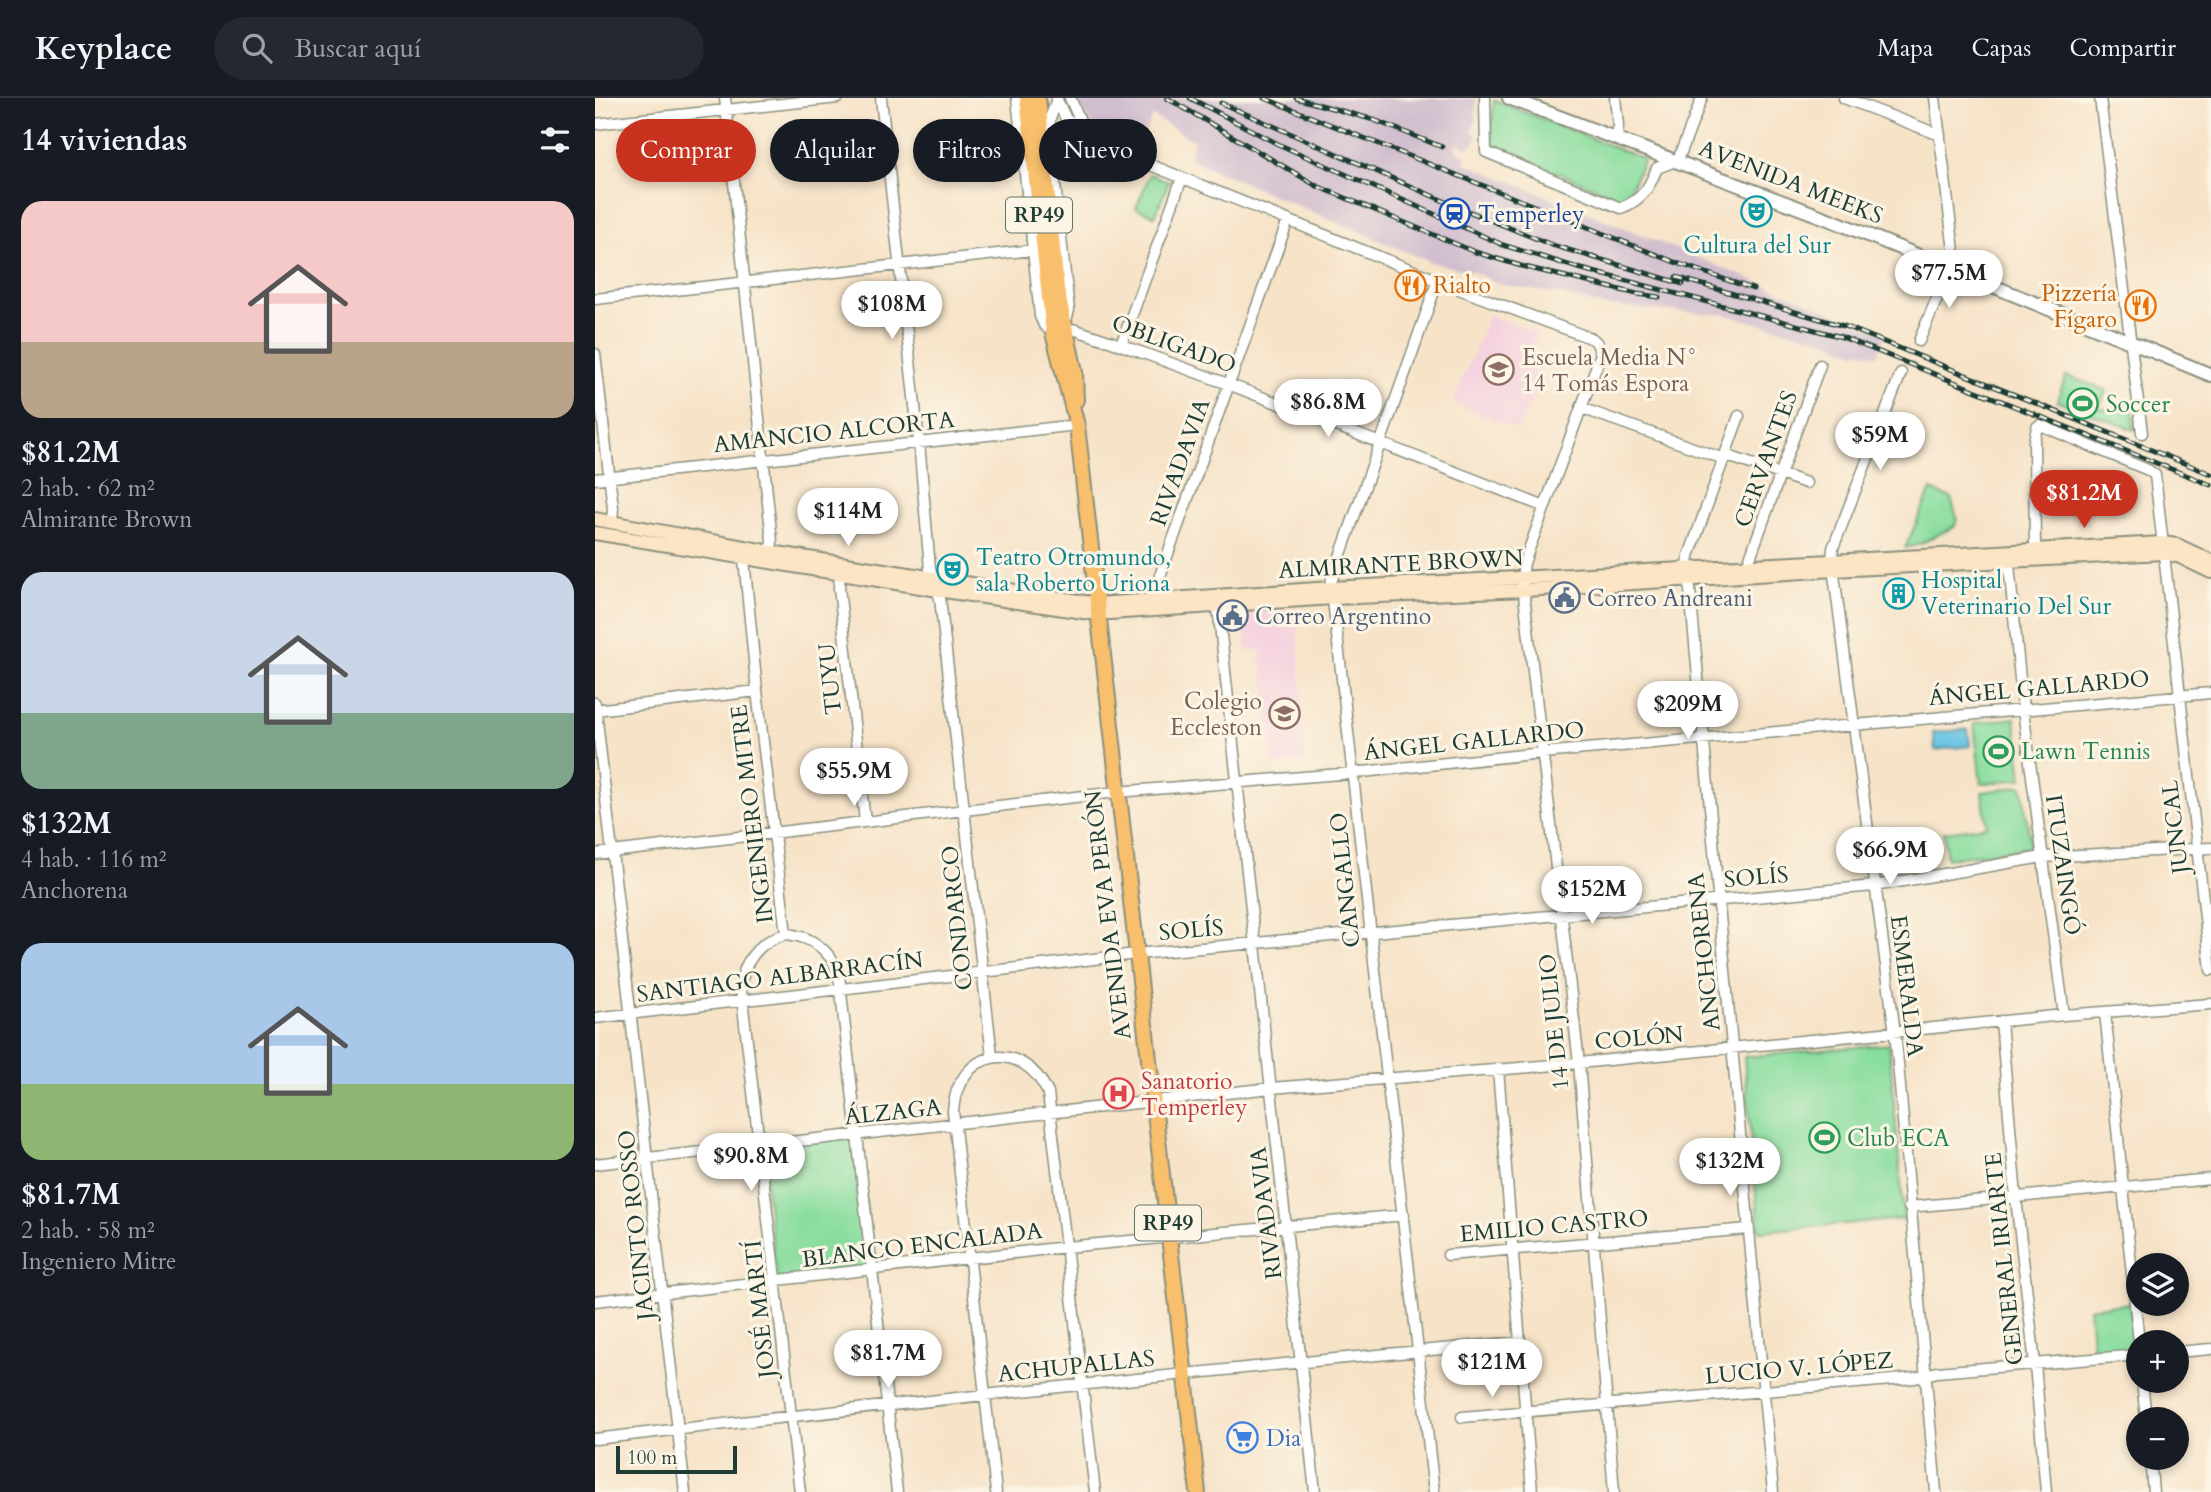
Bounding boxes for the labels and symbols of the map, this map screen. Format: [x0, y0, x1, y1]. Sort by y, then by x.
street label: AVENIDA MEEKS [1694, 133, 1888, 231]
theatre icon: Cultura del Sur [1740, 194, 1774, 228]
station icon: Temperley [1438, 197, 1472, 231]
road number: RP49 [1006, 198, 1072, 232]
place label: Temperley [1478, 199, 1584, 230]
place label: Cultura del Sur [1683, 230, 1831, 261]
pin: $77.5M [1892, 250, 2006, 310]
restaurant icon: Rialto [1393, 268, 1427, 302]
place label: Rialto [1433, 270, 1491, 301]
place label: Pizzería Fígaro [2041, 278, 2117, 335]
pin: $108M [843, 282, 941, 341]
restaurant icon: Pizzería Fígaro [2123, 289, 2157, 323]
street label: OBLIGADO [1107, 307, 1241, 381]
place label: Escuela Media N° 14 Tomás Espora [1522, 342, 1698, 399]
school or university icon: Escuela Media N° 14 Tomás Espora [1482, 353, 1516, 387]
pin: $86.8M [1271, 380, 1385, 439]
street label: CERVANTES [1727, 386, 1805, 532]
sports icon: Soccer [2066, 387, 2100, 421]
place label: Soccer [2106, 389, 2170, 420]
street label: RIVADAVIA [1143, 394, 1218, 530]
street label: AMANCIO ALCORTA [712, 404, 957, 460]
pin: $59M [1839, 412, 1921, 472]
pin: $81.2M [2027, 470, 2141, 530]
pin: $114M [799, 489, 897, 548]
place label: Teatro Otromundo, sala Roberto Uriona [976, 542, 1171, 599]
street label: ALMIRANTE BROWN [1278, 542, 1525, 586]
theatre icon: Teatro Otromundo, sala Roberto Uriona [936, 553, 970, 587]
place label: Hospital Veterinario Del Sur [1921, 565, 2112, 622]
building icon: Hospital Veterinario Del Sur [1881, 576, 1915, 610]
public building icon: Correo Andreani [1547, 581, 1581, 615]
place label: Correo Andreani [1587, 583, 1753, 614]
public building icon: Correo Argentino [1215, 599, 1249, 633]
place label: Correo Argentino [1255, 601, 1431, 632]
street label: TUYU [811, 642, 849, 716]
street label: ÁNGEL GALLARDO [1927, 663, 2151, 713]
pin: $209M [1639, 682, 1737, 741]
place label: Colegio Eccleston [1170, 686, 1262, 743]
school or university icon: Colegio Eccleston [1268, 697, 1302, 731]
street label: INGENIERO MITRE [723, 703, 781, 925]
street label: ÁNGEL GALLARDO [1362, 714, 1586, 768]
sports icon: Lawn Tennis [1981, 734, 2015, 768]
place label: Lawn Tennis [2021, 736, 2150, 767]
pin: $55.9M [797, 748, 911, 808]
street label: JUNCAL [2154, 778, 2196, 879]
street label: AVENIDA EVA PERÓN [1076, 788, 1139, 1042]
street label: ITUZAINGÓ [2038, 792, 2089, 936]
street label: CANGALLO [1322, 811, 1368, 949]
pin: $66.9M [1833, 828, 1947, 887]
street label: CONDARCO [934, 844, 980, 992]
street label: SOLÍS [1722, 859, 1790, 895]
pin: $152M [1543, 866, 1641, 926]
street label: ANCHORENA [1680, 871, 1728, 1033]
street label: SOLÍS [1157, 912, 1225, 948]
street label: ESMERALDA [1883, 913, 1931, 1059]
street label: SANTIAGO ALBARRACÍN [635, 944, 925, 1010]
street label: 14 DE JULIO [1531, 952, 1577, 1092]
street label: COLÓN [1593, 1018, 1685, 1057]
place label: Sanatorio Temperley [1141, 1066, 1247, 1123]
hospital icon: Sanatorio Temperley [1101, 1077, 1135, 1111]
street label: ÁLZAGA [843, 1091, 944, 1133]
sports icon: Club ECA [1807, 1121, 1841, 1155]
place label: Club ECA [1847, 1123, 1950, 1154]
street label: JACINTO ROSSO [611, 1128, 662, 1325]
pin: $90.8M [694, 1134, 808, 1193]
pin: $132M [1681, 1138, 1779, 1198]
street label: RIVADAVIA [1242, 1144, 1290, 1281]
street label: GENERAL IRIARTE [1977, 1151, 2031, 1367]
street label: EMILIO CASTRO [1458, 1202, 1650, 1250]
road number: RP49 [1135, 1206, 1201, 1240]
street label: BLANCO ENCALADA [800, 1215, 1045, 1275]
street label: JOSÉ MARTÍ [737, 1239, 783, 1382]
pin: $81.7M [831, 1330, 945, 1390]
pin: $121M [1443, 1340, 1541, 1399]
street label: ACHUPALLAS [996, 1342, 1156, 1390]
street label: LUCIO V. LÓPEZ [1703, 1343, 1895, 1392]
supermarket icon: Dia [1226, 1421, 1260, 1455]
place label: Dia [1266, 1423, 1301, 1454]
scale bar [616, 1443, 737, 1475]

